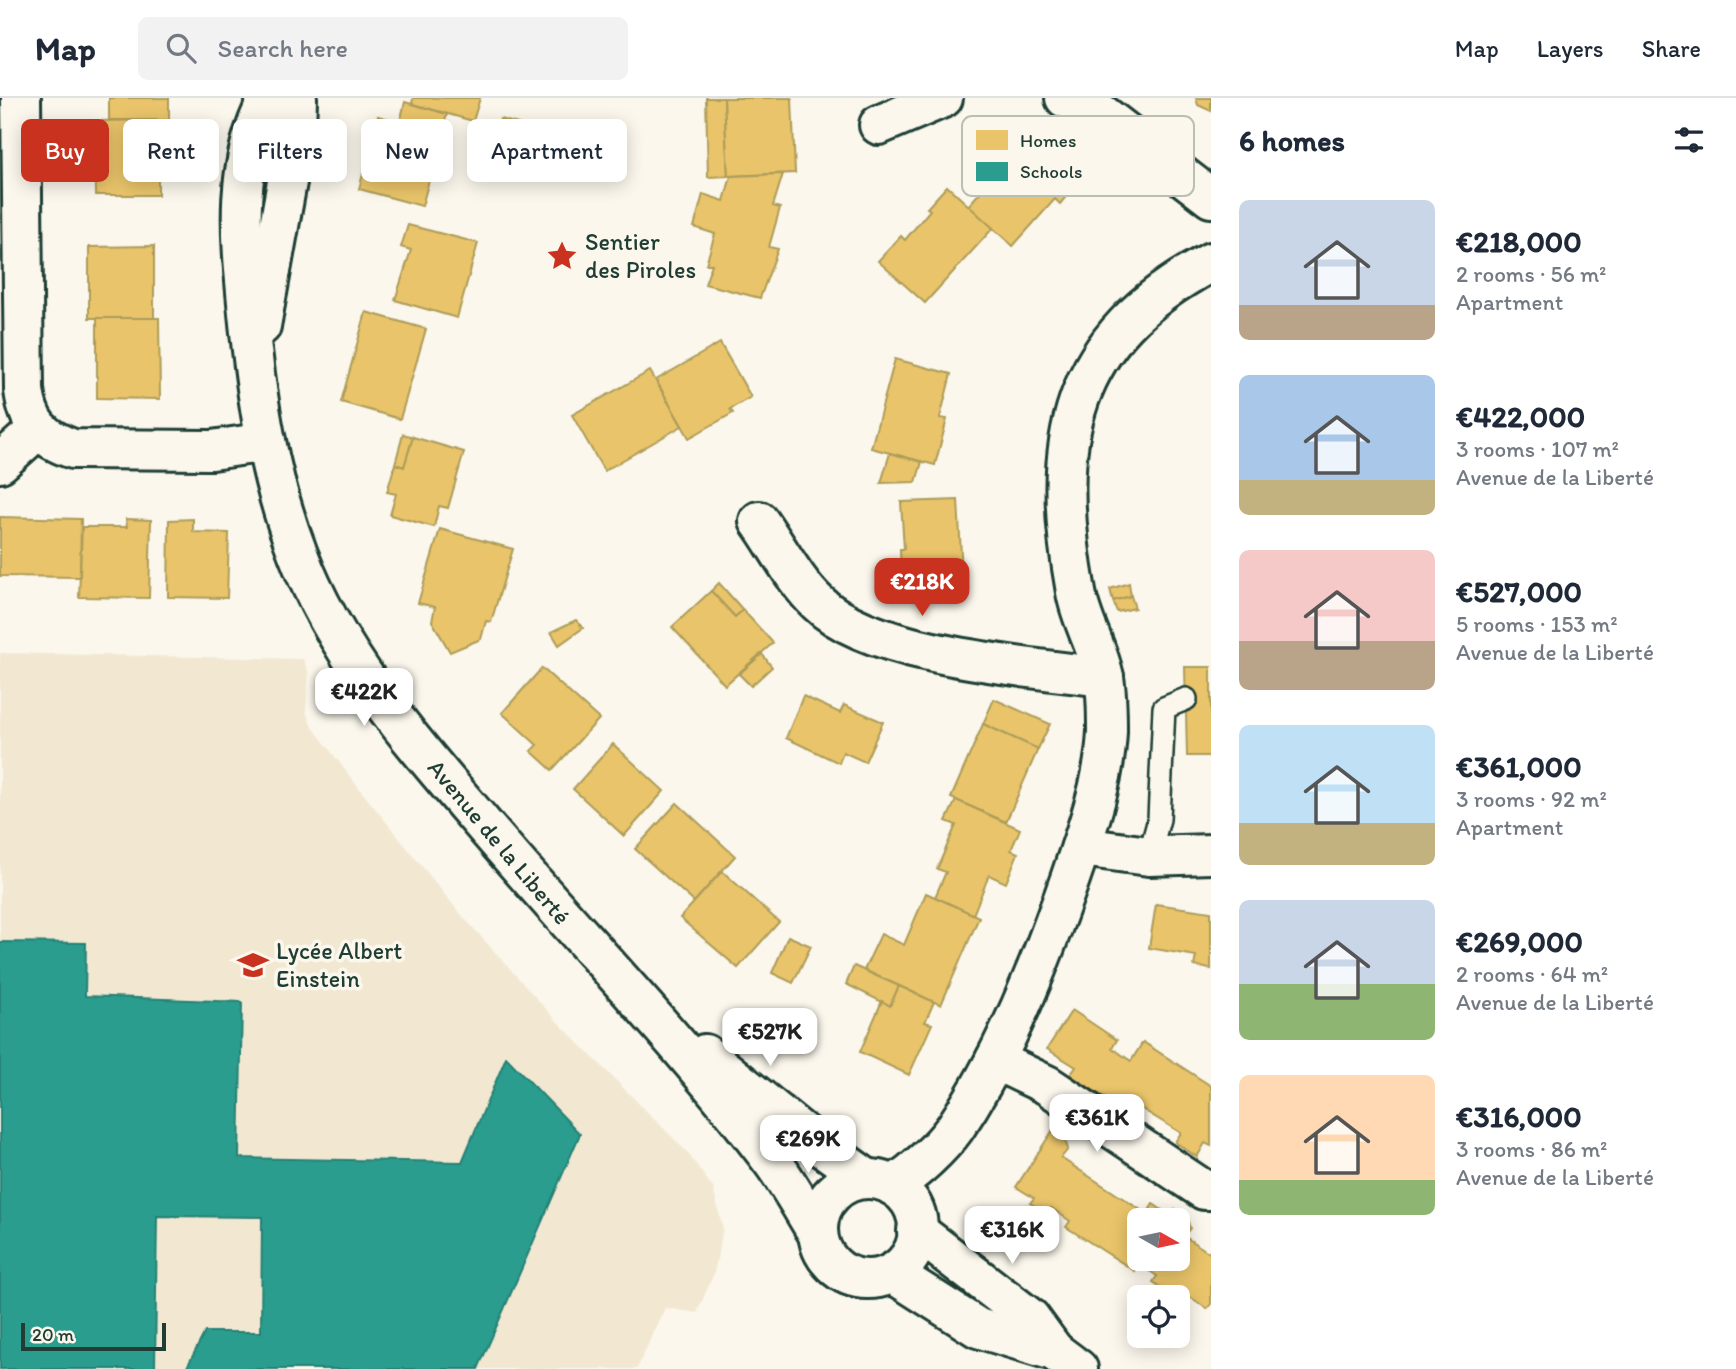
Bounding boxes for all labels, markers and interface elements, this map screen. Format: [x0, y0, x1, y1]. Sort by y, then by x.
search box [138, 17, 628, 80]
text: Map [35, 29, 96, 68]
icon: search [162, 29, 200, 67]
text: Search here [218, 32, 348, 64]
text: Map [1455, 34, 1499, 63]
text: Layers [1537, 34, 1604, 63]
text: Share [1642, 34, 1701, 63]
legend [962, 116, 1194, 196]
chip: Buy [21, 119, 109, 182]
chip: Rent [123, 119, 219, 182]
chip: Filters [233, 119, 347, 182]
chip: New [361, 119, 453, 182]
chip: Apartment [467, 119, 627, 182]
icon: filters [1670, 121, 1708, 159]
text: 6 homes [1239, 122, 1345, 159]
text: Homes [1020, 129, 1076, 152]
text: Schools [1020, 160, 1083, 183]
text: €218,000 [1456, 223, 1582, 260]
place label: Sentier des Piroles [585, 227, 696, 284]
icon: home [1295, 228, 1379, 312]
place icon: Sentier des Piroles [545, 239, 579, 273]
text: 2 rooms · 56 m² [1456, 260, 1607, 288]
text: Apartment [1456, 288, 1563, 316]
text: €422,000 [1456, 398, 1585, 435]
icon: home [1295, 403, 1379, 487]
text: 3 rooms · 107 m² [1456, 435, 1619, 463]
text: Avenue de la Liberté [1456, 463, 1654, 491]
pin: €218K [873, 559, 971, 618]
text: €218K [890, 567, 954, 595]
text: €527,000 [1456, 573, 1582, 610]
icon: home [1295, 578, 1379, 662]
text: 5 rooms · 153 m² [1456, 610, 1618, 638]
text: Avenue de la Liberté [1456, 638, 1654, 666]
pin: €422K [315, 668, 413, 728]
text: €422K [331, 677, 397, 705]
text: €361,000 [1456, 748, 1582, 785]
street label: Avenue de la Liberté [422, 753, 577, 930]
icon: home [1295, 753, 1379, 837]
text: 3 rooms · 92 m² [1456, 785, 1607, 813]
text: Apartment [1456, 813, 1563, 841]
text: €269,000 [1456, 923, 1583, 960]
icon: home [1295, 928, 1379, 1012]
place label: Lycée Albert Einstein [276, 936, 402, 993]
school or university icon: Lycée Albert Einstein [236, 948, 270, 982]
text: 2 rooms · 64 m² [1456, 960, 1608, 988]
text: Avenue de la Liberté [1456, 988, 1654, 1016]
pin: €527K [721, 1009, 819, 1068]
text: €527K [738, 1017, 802, 1045]
pin: €361K [1048, 1094, 1146, 1154]
text: €316,000 [1456, 1098, 1582, 1135]
text: €361K [1065, 1103, 1129, 1131]
icon: home [1295, 1103, 1379, 1187]
pin: €269K [759, 1116, 857, 1175]
text: €269K [776, 1124, 840, 1152]
text: 3 rooms · 86 m² [1456, 1135, 1608, 1163]
text: Avenue de la Liberté [1456, 1163, 1654, 1191]
pin: €316K [963, 1206, 1061, 1266]
north arrow [1127, 1208, 1190, 1270]
map controls [1127, 1208, 1190, 1348]
text: €316K [980, 1215, 1044, 1243]
button: locate [1127, 1285, 1190, 1348]
scale bar [21, 1320, 166, 1352]
text: 20 m [32, 1323, 74, 1346]

